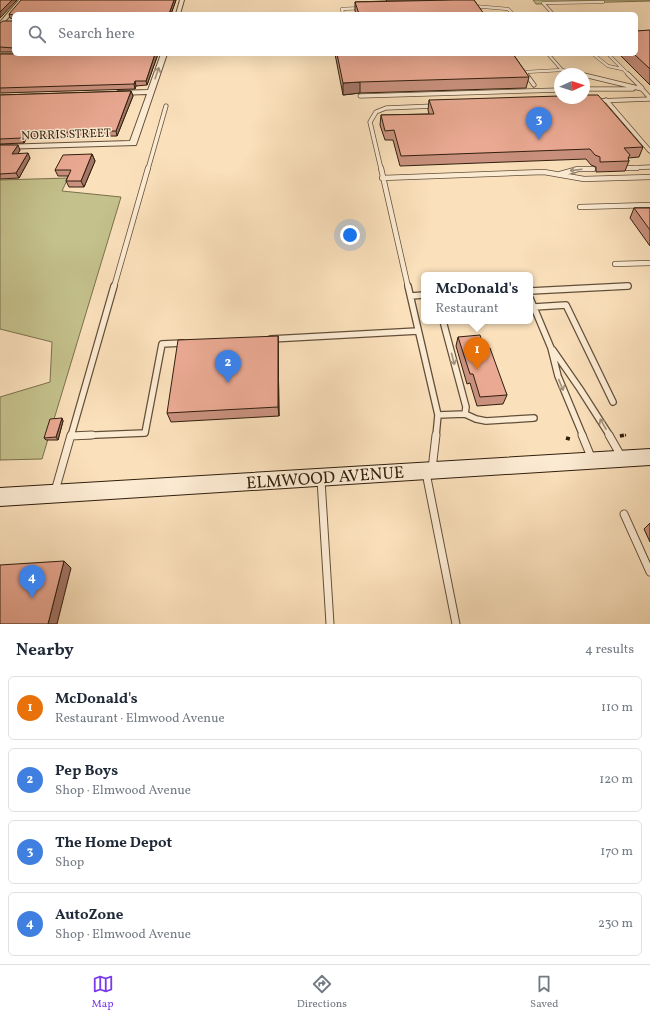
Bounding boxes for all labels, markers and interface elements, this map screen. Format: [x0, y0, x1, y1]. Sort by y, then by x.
search box [12, 12, 638, 56]
icon: search [26, 23, 48, 45]
text: Search here [58, 24, 135, 45]
one-way arrow [154, 67, 162, 79]
north arrow [554, 68, 590, 104]
pin: 3 [526, 107, 552, 140]
street label: NORRIS STREET [21, 125, 111, 145]
one-way arrow [570, 166, 583, 174]
your location [340, 225, 360, 245]
popup [421, 272, 533, 324]
text: McDonald's [436, 279, 518, 300]
text: Restaurant [436, 300, 499, 318]
pin: 1 [464, 337, 490, 370]
pin: 2 [215, 350, 241, 383]
one-way arrow [450, 352, 457, 365]
one-way arrow [558, 379, 566, 391]
one-way arrow [598, 418, 606, 430]
street label: ELMWOOD AVENUE [245, 462, 405, 495]
pin: 4 [19, 565, 45, 598]
text: Nearby [16, 639, 74, 662]
text: 4 results [585, 641, 634, 659]
text: McDonald's [55, 689, 138, 710]
text: 1 [27, 699, 33, 717]
text: 110 m [601, 699, 633, 717]
text: Restaurant · Elmwood Avenue [55, 710, 225, 728]
text: Pep Boys [55, 761, 118, 782]
text: 2 [27, 771, 33, 789]
text: 120 m [599, 771, 633, 789]
text: Shop · Elmwood Avenue [55, 782, 191, 800]
text: The Home Depot [55, 833, 172, 854]
text: 3 [27, 843, 33, 861]
text: 170 m [600, 843, 633, 861]
text: Shop [55, 854, 84, 872]
text: AutoZone [55, 905, 123, 926]
text: 4 [26, 915, 34, 933]
text: 230 m [598, 915, 633, 933]
text: Shop · Elmwood Avenue [55, 926, 191, 944]
tab: Map [92, 973, 114, 1012]
tab: Directions [297, 973, 347, 1012]
tab: Saved [530, 973, 558, 1012]

